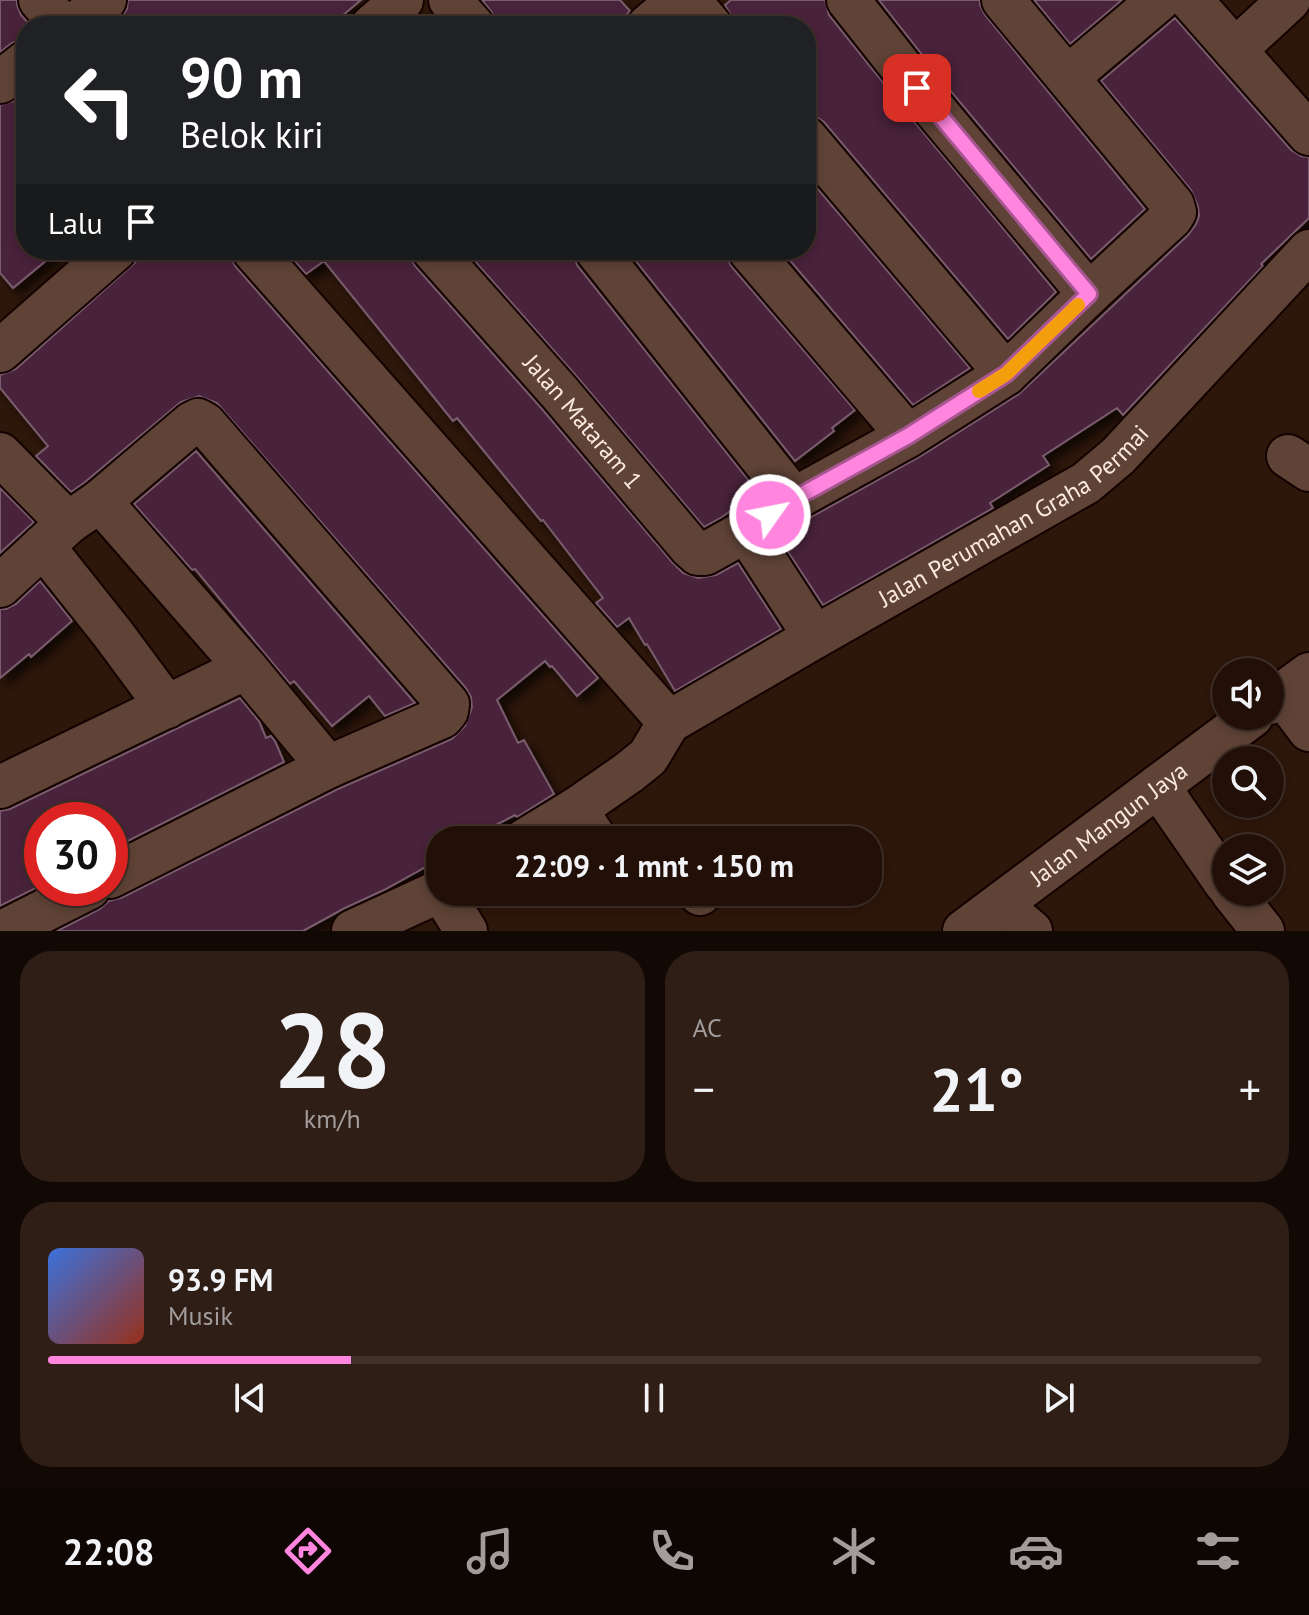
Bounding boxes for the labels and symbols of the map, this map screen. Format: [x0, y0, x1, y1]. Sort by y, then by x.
pin [883, 54, 951, 122]
street label: Jalan Mataram 1 [517, 347, 650, 495]
street label: Jalan Perumahan Graha Permai [872, 418, 1155, 614]
position arrow [728, 473, 812, 557]
street label: Jalan Mangun Jaya [1023, 754, 1193, 893]
speed limit sign: 30 [24, 802, 128, 906]

